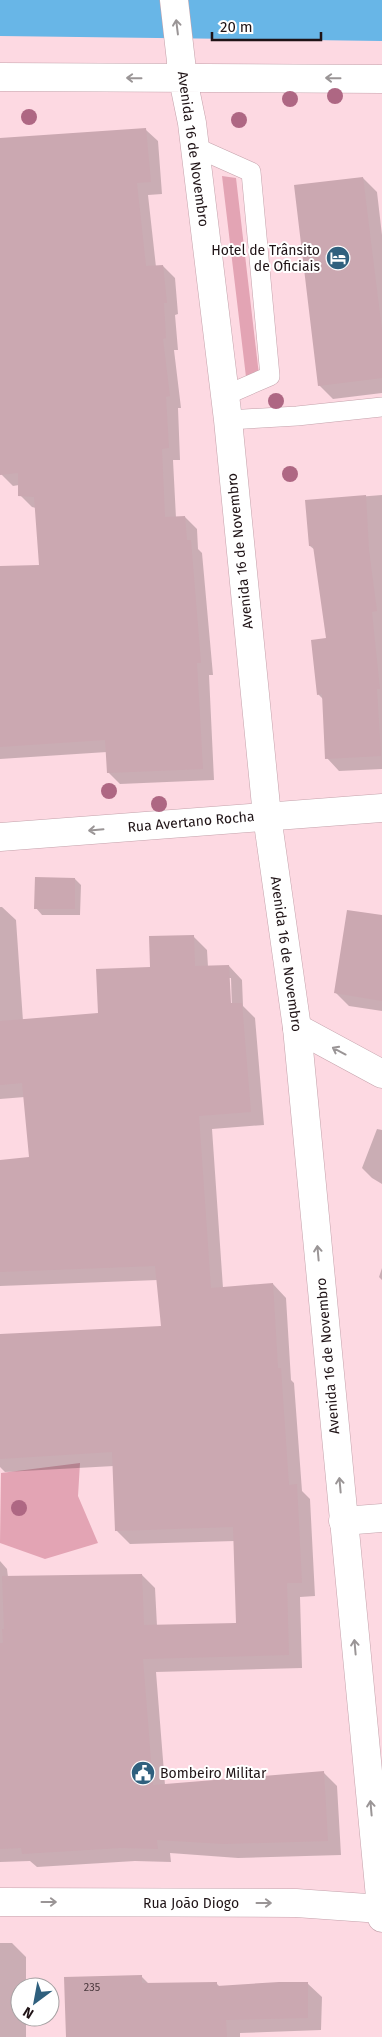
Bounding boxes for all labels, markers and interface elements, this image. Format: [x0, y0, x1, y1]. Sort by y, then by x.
scale bar [212, 10, 321, 42]
text: 20 m [220, 18, 253, 36]
one-way arrow [172, 19, 182, 35]
street label: Avenida 16 de Novembro [174, 70, 212, 228]
one-way arrow [326, 73, 342, 83]
one-way arrow [126, 74, 142, 83]
place label: Hotel de Trânsito de Oficiais [211, 242, 320, 275]
hotel icon: Hotel de Trânsito de Oficiais [325, 245, 351, 271]
street label: Avenida 16 de Novembro [223, 472, 257, 630]
street label: Rua Avertano Rocha [127, 808, 255, 836]
one-way arrow [88, 825, 104, 834]
street label: Avenida 16 de Novembro [267, 875, 305, 1033]
one-way arrow [332, 1046, 347, 1056]
one-way arrow [313, 1246, 323, 1262]
street label: Avenida 16 de Novembro [313, 1277, 343, 1435]
one-way arrow [335, 1477, 345, 1493]
one-way arrow [351, 1639, 360, 1655]
public building icon: Bombeiro Militar [130, 1760, 156, 1786]
place label: Bombeiro Militar [160, 1765, 267, 1782]
one-way arrow [366, 1801, 376, 1817]
street label: Rua João Diogo [143, 1895, 239, 1912]
one-way arrow [40, 1897, 56, 1907]
one-way arrow [255, 1898, 271, 1908]
north arrow [10, 1977, 60, 2027]
house number: 235 [84, 1981, 101, 1994]
text: N [20, 2003, 37, 2022]

